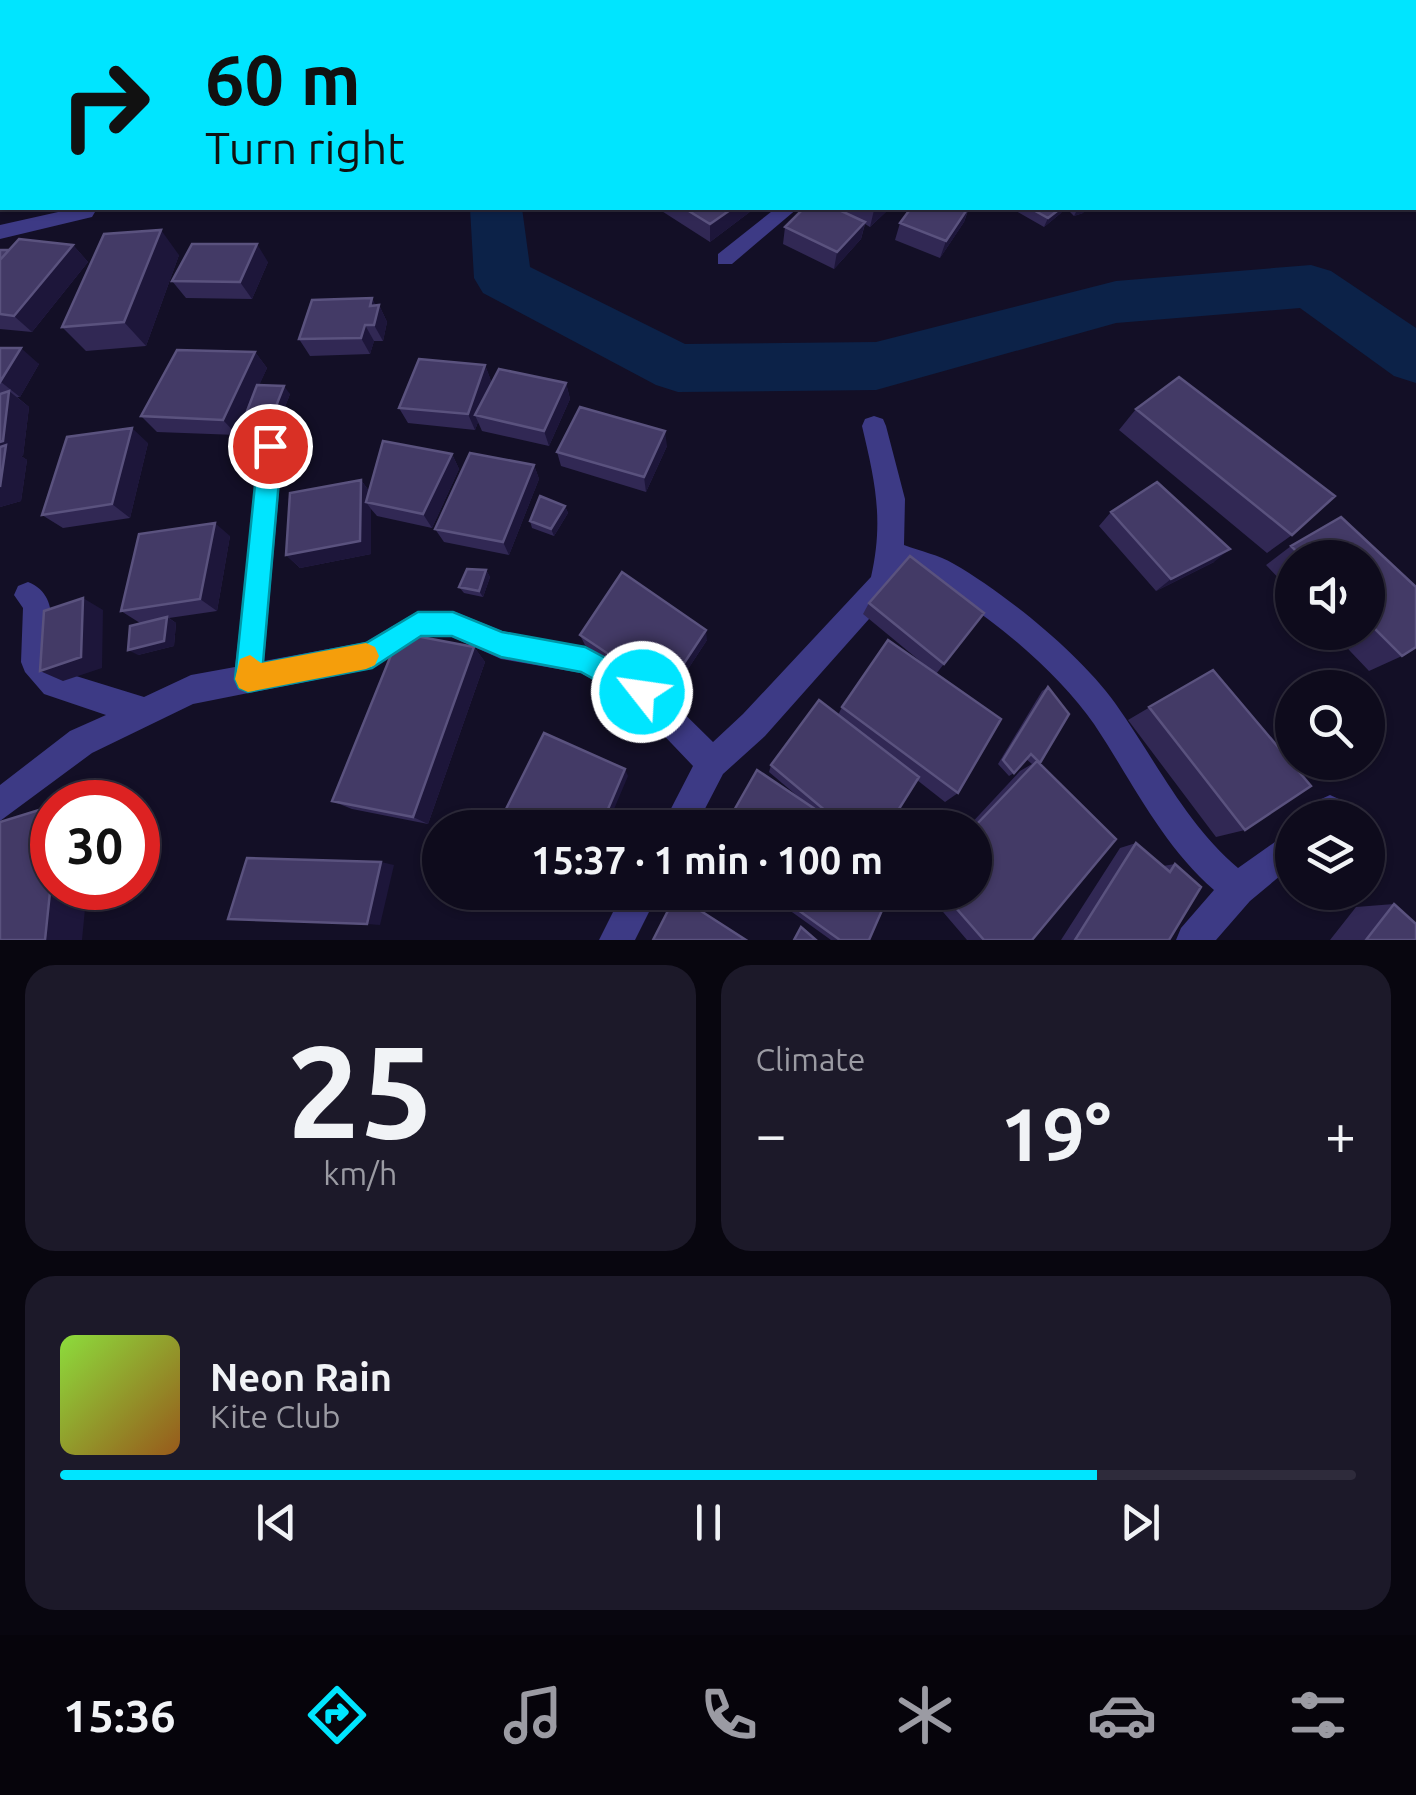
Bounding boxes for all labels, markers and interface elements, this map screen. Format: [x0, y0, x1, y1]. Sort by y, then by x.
icon: right [40, 40, 170, 170]
text: 60 m [205, 40, 361, 118]
text: Turn right [205, 122, 405, 173]
pin [228, 404, 313, 489]
icon: arrive [243, 419, 298, 474]
map controls [1275, 540, 1385, 910]
button: sound [1275, 540, 1385, 650]
position arrow [590, 640, 694, 744]
button: search [1275, 670, 1385, 780]
speed limit sign: 30 [30, 780, 160, 910]
button: layers [1275, 800, 1385, 910]
text: 15:37 · 1 min · 100 m [531, 839, 883, 881]
text: 25 [287, 1017, 434, 1163]
text: Climate [756, 1041, 866, 1077]
text: 19° [1000, 1091, 1111, 1175]
text: − [756, 1103, 787, 1164]
text: + [1325, 1103, 1356, 1164]
text: km/h [323, 1155, 397, 1191]
text: Neon Rain [210, 1356, 392, 1398]
text: Kite Club [210, 1398, 340, 1434]
icon: previous [249, 1495, 304, 1550]
icon: pause [681, 1495, 736, 1550]
icon: next [1113, 1495, 1168, 1550]
icon: directions [302, 1680, 372, 1750]
icon: music [498, 1680, 568, 1750]
icon: phone [694, 1680, 764, 1750]
icon: climate [890, 1680, 960, 1750]
icon: car [1087, 1680, 1157, 1750]
icon: filters [1283, 1680, 1353, 1750]
text: 15:36 [63, 1690, 176, 1741]

